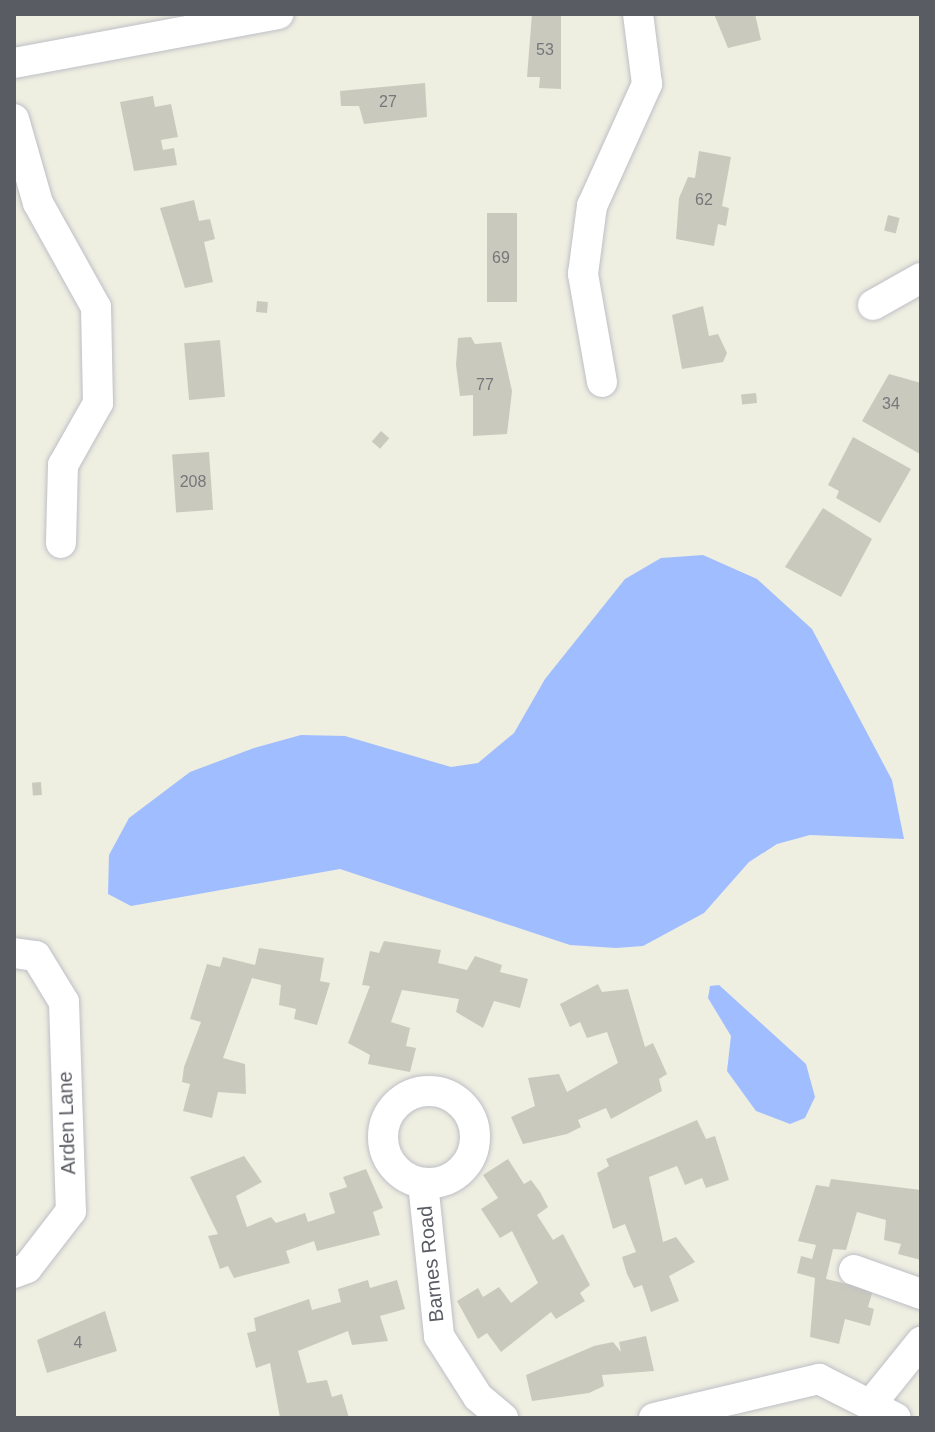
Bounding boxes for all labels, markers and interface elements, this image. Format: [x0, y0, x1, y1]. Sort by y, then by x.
house number: 53 [536, 40, 554, 60]
house number: 27 [379, 92, 397, 112]
house number: 62 [695, 190, 713, 210]
house number: 69 [492, 248, 510, 268]
house number: 77 [476, 375, 494, 395]
house number: 34 [882, 394, 900, 414]
house number: 208 [180, 472, 206, 492]
street label: Arden Lane [53, 1071, 81, 1175]
street label: Barnes Road [413, 1205, 449, 1323]
house number: 4 [74, 1333, 82, 1353]

